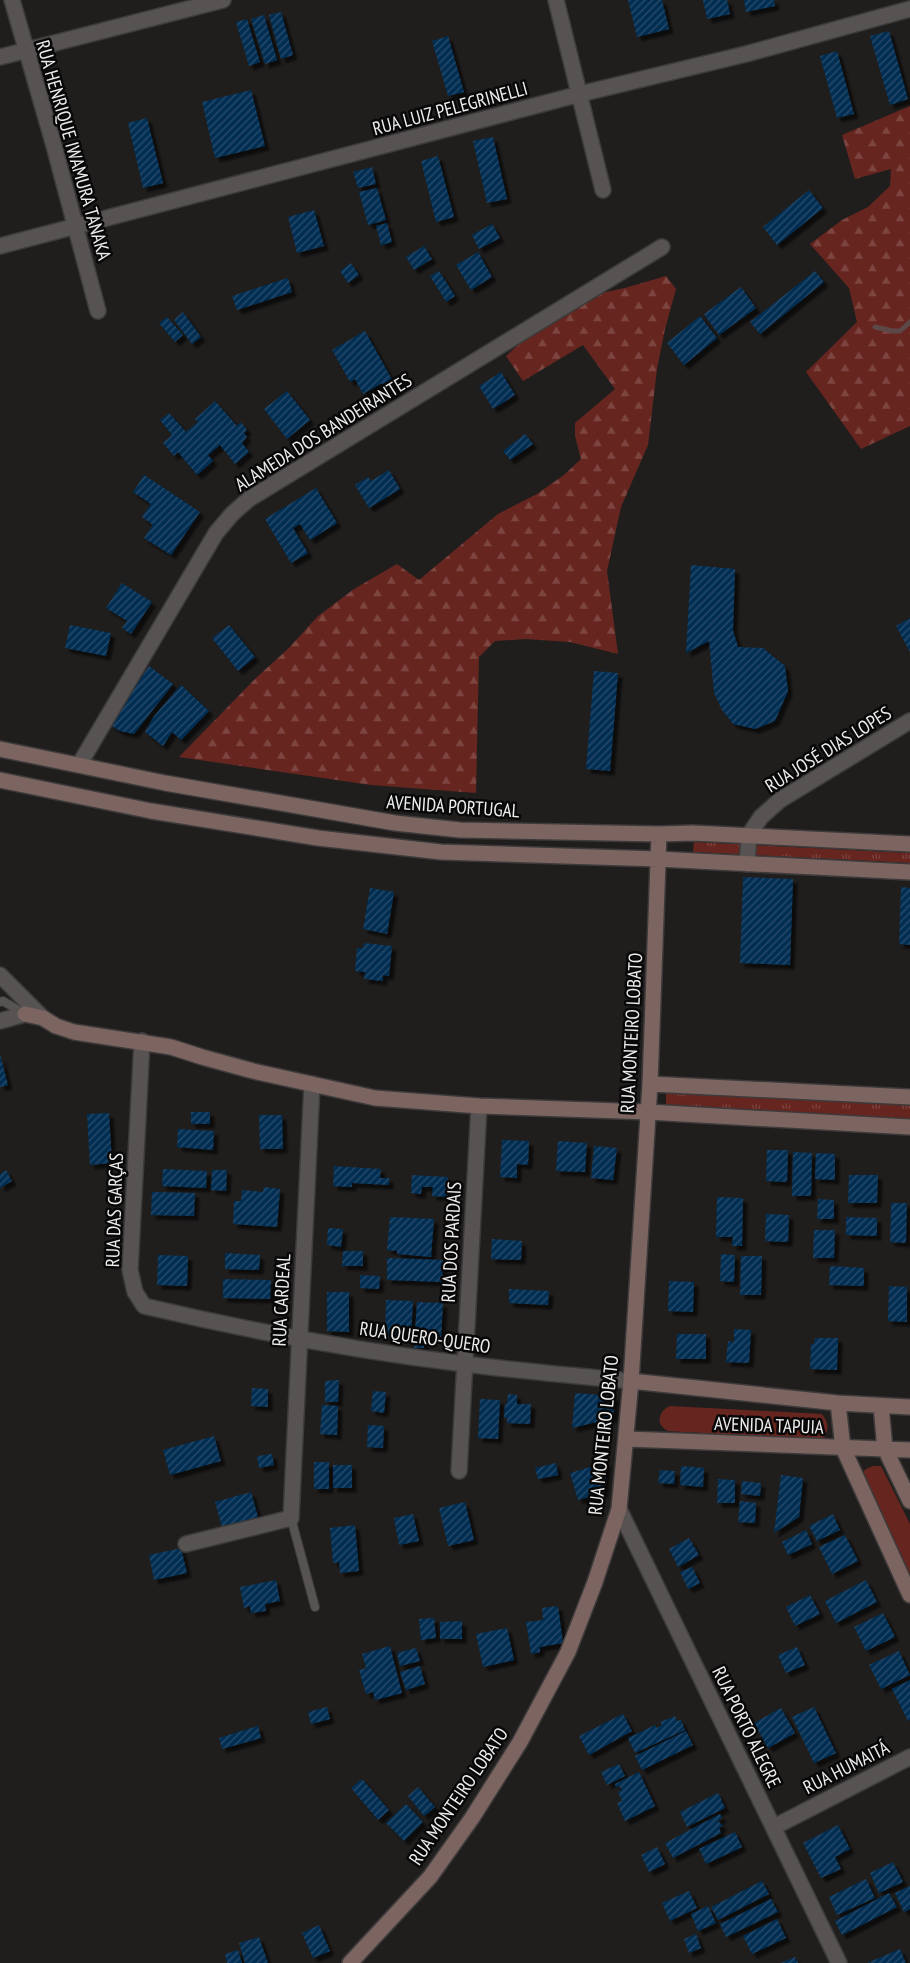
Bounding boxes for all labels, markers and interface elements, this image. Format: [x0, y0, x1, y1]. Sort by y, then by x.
street label: RUA HENRIQUE IWAMURA TANAKA [31, 37, 117, 263]
street label: RUA LUIZ PELEGRINELLI [370, 76, 530, 140]
street label: ALAMEDA DOS BANDEIRANTES [230, 368, 416, 496]
street label: RUA JOSÉ DIAS LOPES [760, 701, 896, 797]
street label: AVENIDA PORTUGAL [386, 789, 520, 823]
street label: RUA MONTEIRO LOBATO [615, 952, 647, 1114]
street label: RUA DAS GARÇAS [100, 1152, 128, 1268]
street label: RUA DOS PARDAIS [436, 1181, 466, 1303]
street label: RUA CARDEAL [267, 1253, 295, 1347]
street label: RUA QUERO-QUERO [358, 1316, 492, 1358]
street label: RUA MONTEIRO LOBATO [583, 1354, 623, 1516]
street label: AVENIDA TAPUIA [714, 1411, 824, 1439]
street label: RUA PORTO ALEGRE [707, 1663, 787, 1791]
street label: RUA MONTEIRO LOBATO [403, 1723, 513, 1869]
street label: RUA HUMAITÁ [799, 1735, 893, 1799]

